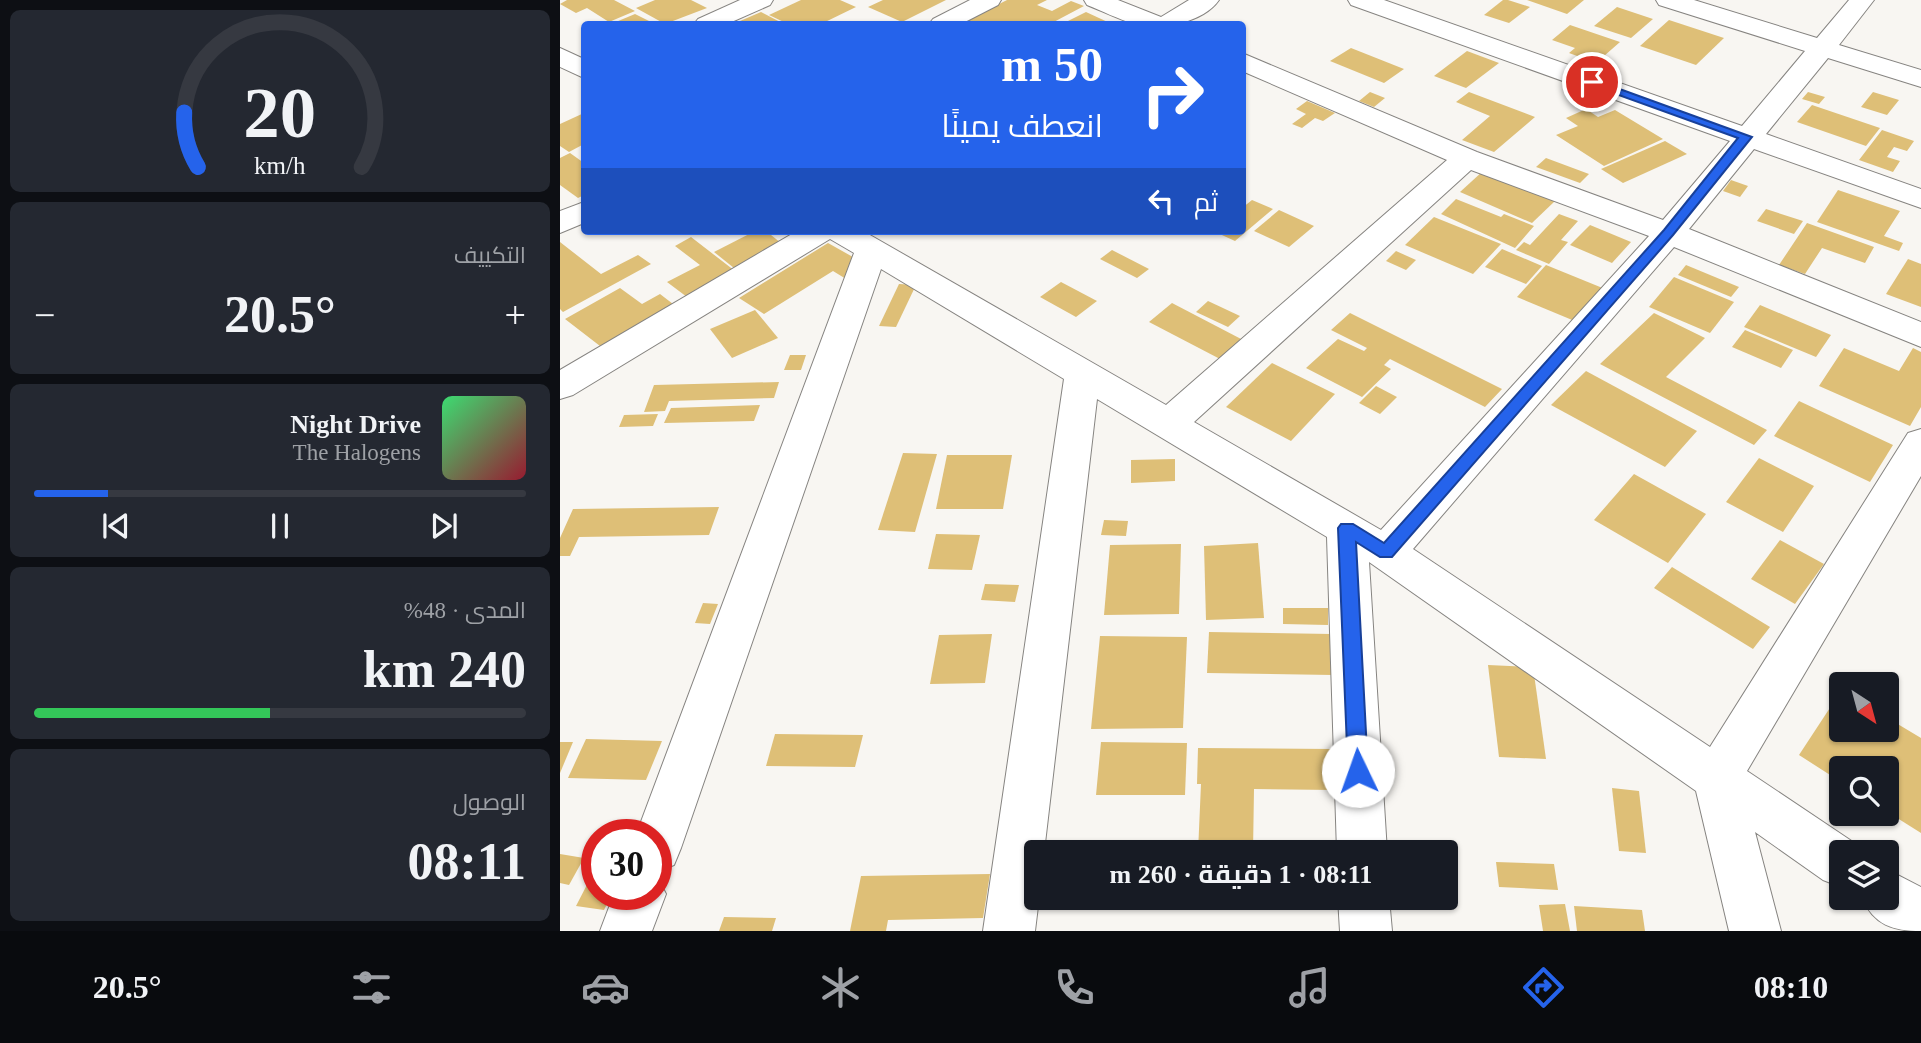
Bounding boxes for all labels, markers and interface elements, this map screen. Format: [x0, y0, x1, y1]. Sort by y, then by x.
text: 50 m [1001, 37, 1103, 92]
icon: right [1127, 49, 1218, 140]
pin [1562, 52, 1622, 112]
icon: arrive [1573, 63, 1611, 101]
text: 20 [244, 72, 316, 153]
text: انعطف يمينًا [941, 108, 1103, 144]
text: km/h [254, 152, 306, 179]
icon: left [1142, 182, 1180, 220]
text: ثم [1194, 188, 1218, 217]
text: التكييف [454, 243, 526, 268]
text: 20.5° [224, 286, 336, 343]
text: − [34, 294, 55, 336]
text: + [505, 294, 526, 336]
text: Night Drive [290, 410, 421, 439]
text: The Halogens [293, 440, 421, 465]
icon: previous [97, 507, 135, 545]
icon: pause [261, 507, 299, 545]
icon: next [425, 507, 463, 545]
text: المدى · 48% [404, 598, 526, 623]
text: 240 km [363, 641, 526, 698]
north arrow [1829, 672, 1899, 742]
map controls [1829, 672, 1899, 910]
position arrow [1321, 734, 1395, 808]
button: search [1829, 756, 1899, 826]
text: الوصول [453, 790, 526, 815]
speed limit sign: 30 [581, 819, 672, 910]
text: 08:11 [408, 833, 526, 890]
button: layers [1829, 840, 1899, 910]
text: 08:11 · 1 دقيقة · 260 m [1110, 860, 1372, 889]
icon: filters [347, 963, 396, 1012]
icon: car [581, 963, 630, 1012]
icon: climate [816, 963, 865, 1012]
icon: phone [1050, 963, 1099, 1012]
icon: music [1285, 963, 1334, 1012]
icon: directions [1519, 963, 1568, 1012]
text: 20.5° [93, 969, 162, 1005]
text: 08:10 [1754, 969, 1828, 1005]

